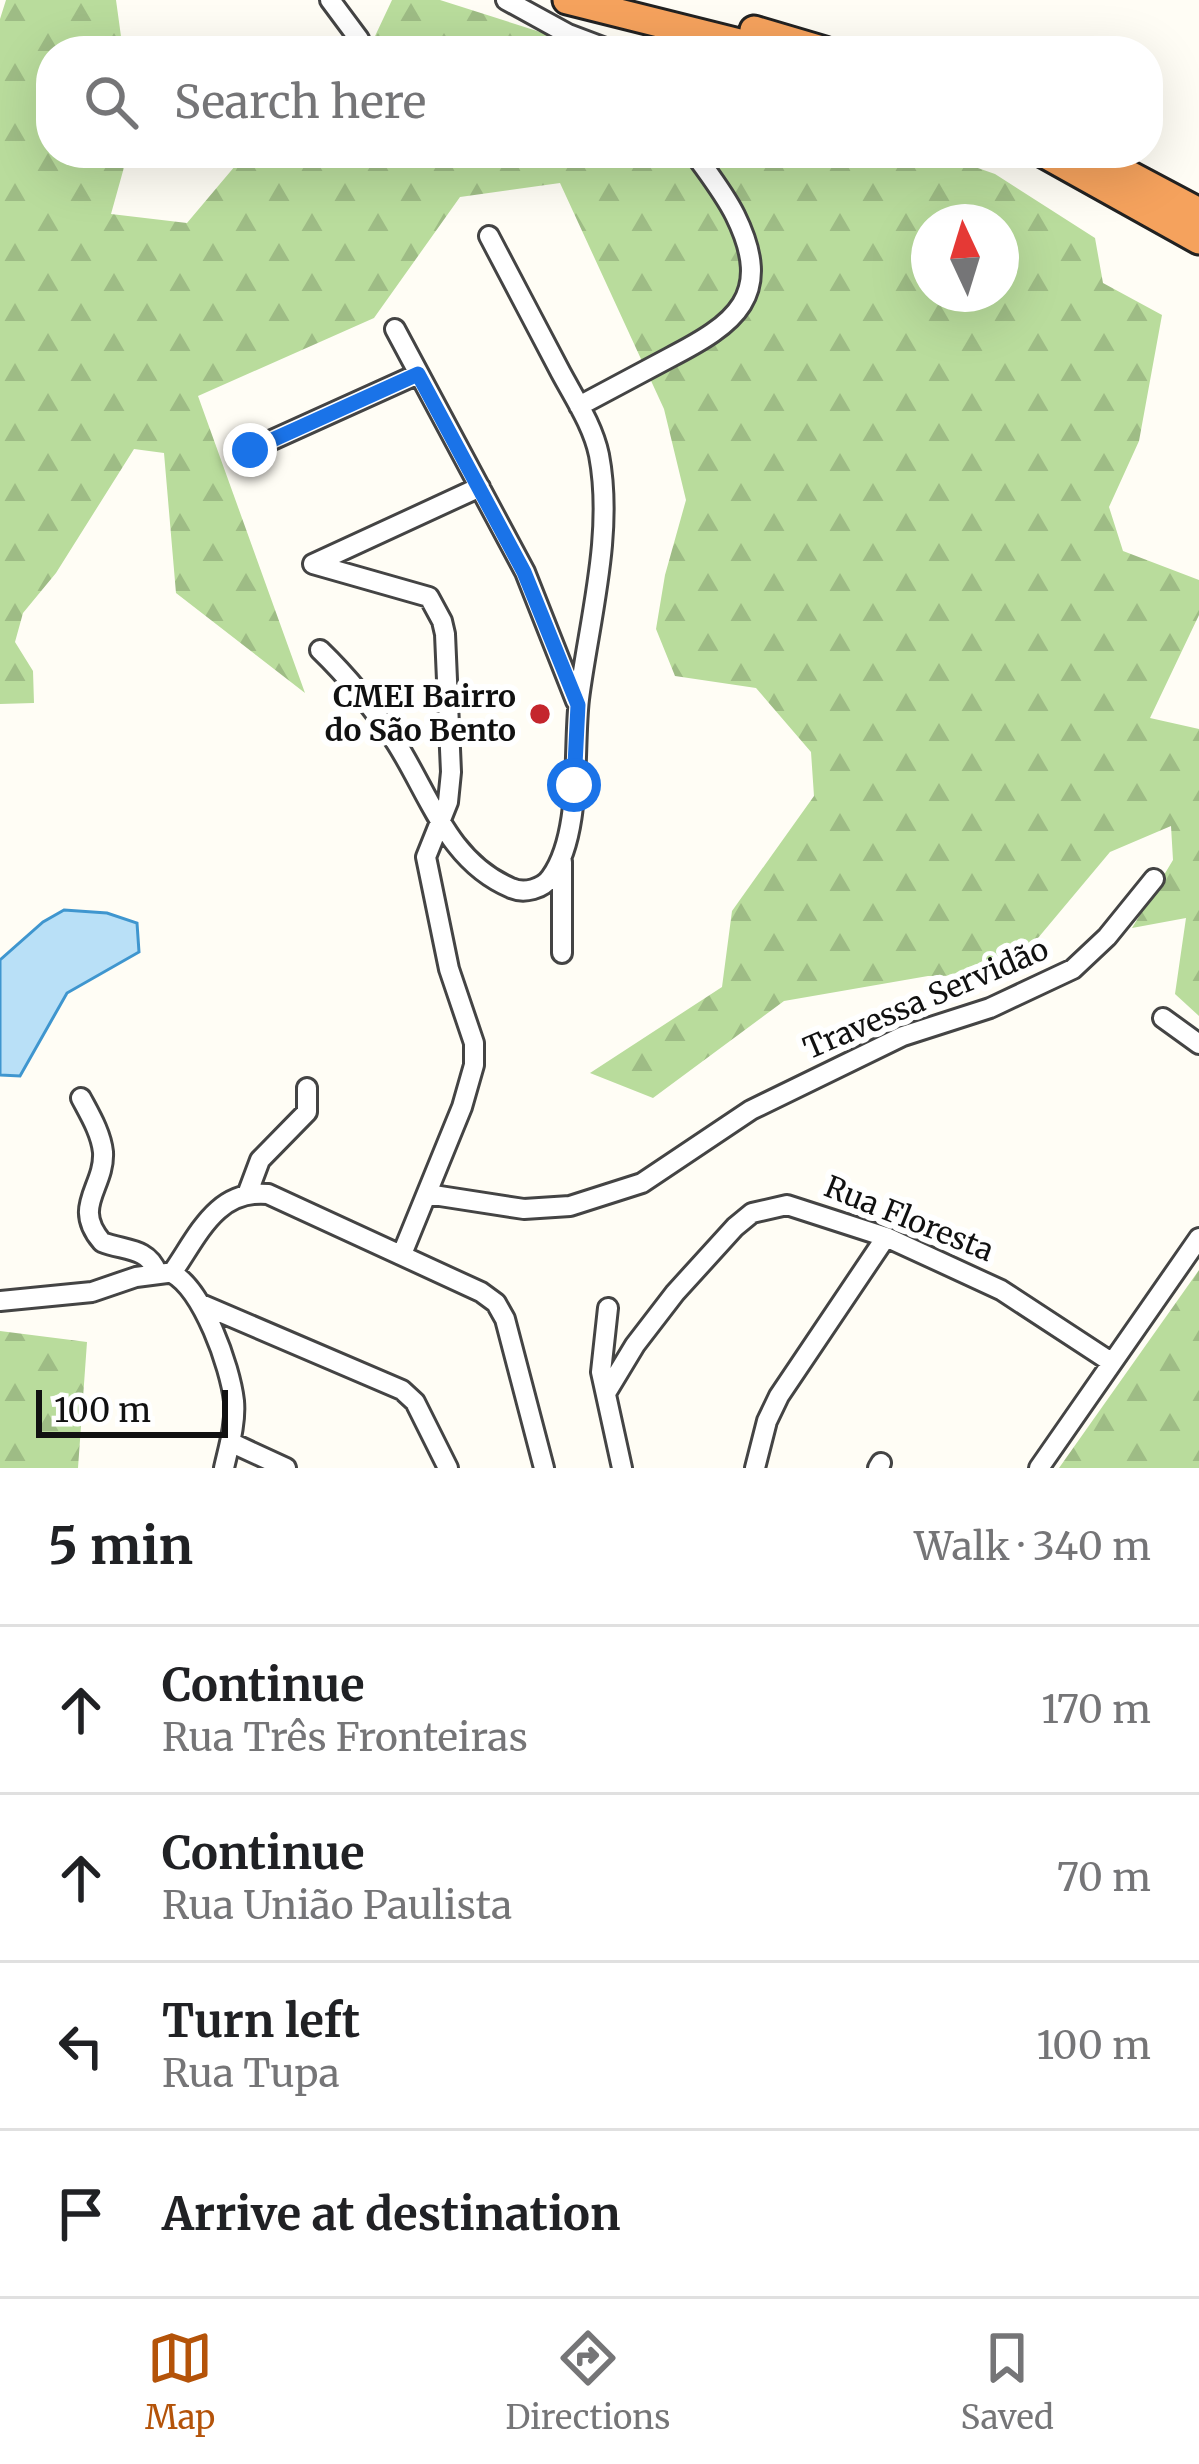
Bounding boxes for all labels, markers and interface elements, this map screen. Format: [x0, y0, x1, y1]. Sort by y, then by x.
search box [36, 36, 1163, 168]
icon: search [78, 69, 144, 135]
text: Search here [174, 74, 426, 130]
north arrow [911, 204, 1019, 312]
route end [223, 423, 277, 477]
place label: CMEI Bairro do São Bento [325, 677, 516, 749]
marker: CMEI Bairro do São Bento [527, 701, 553, 727]
route start [547, 758, 601, 812]
street label: Travessa Servidão [797, 929, 1054, 1067]
street label: Rua Floresta [819, 1167, 999, 1269]
scale bar [36, 1384, 228, 1437]
text: 100 m [54, 1390, 151, 1431]
text: 5 min [48, 1514, 193, 1578]
text: Walk · 340 m [914, 1522, 1151, 1571]
text: Continue [162, 1657, 364, 1713]
icon: ahead [48, 1677, 114, 1743]
text: 170 m [1041, 1685, 1151, 1734]
text: Rua Três Fronteiras [162, 1713, 528, 1762]
text: Continue [162, 1825, 364, 1881]
icon: ahead [48, 1845, 114, 1911]
text: 70 m [1057, 1853, 1151, 1902]
text: Rua União Paulista [162, 1881, 512, 1930]
text: Turn left [162, 1993, 360, 2049]
icon: left [48, 2013, 114, 2079]
text: 100 m [1036, 2021, 1151, 2070]
text: Rua Tupa [162, 2049, 340, 2098]
icon: arrive [48, 2181, 114, 2247]
text: Arrive at destination [162, 2186, 620, 2242]
tab: Map [145, 2325, 215, 2438]
tab: Directions [505, 2325, 670, 2438]
tab: Saved [960, 2325, 1054, 2438]

